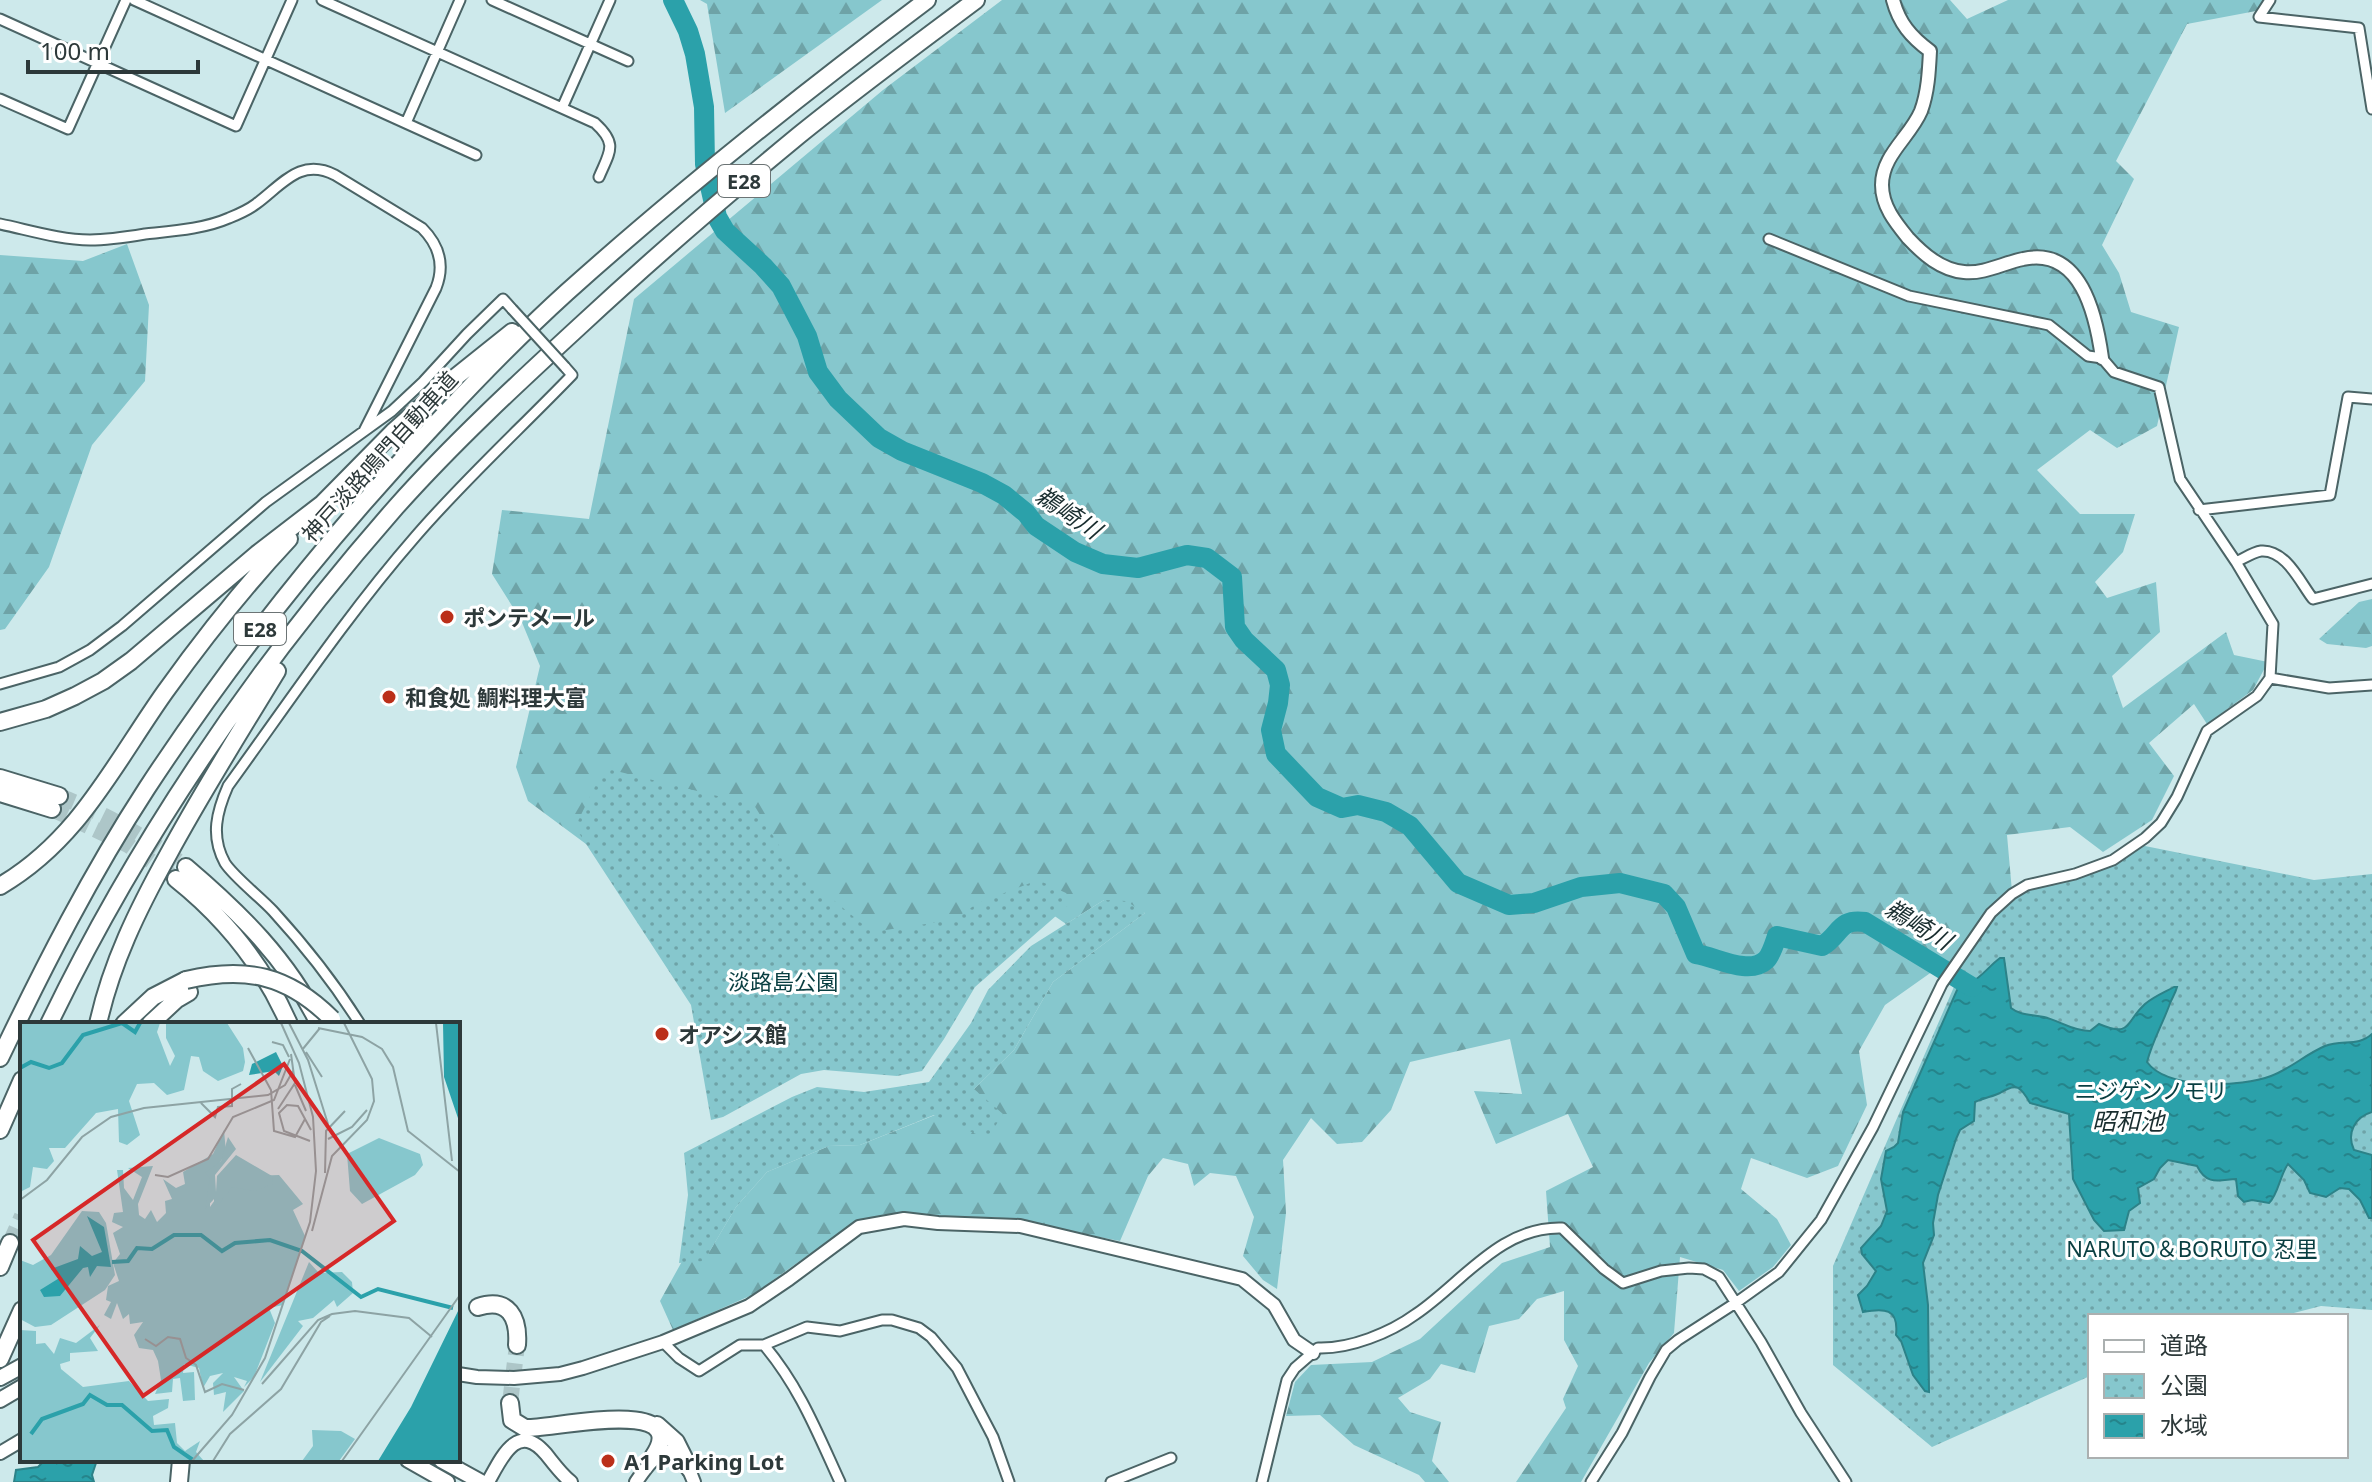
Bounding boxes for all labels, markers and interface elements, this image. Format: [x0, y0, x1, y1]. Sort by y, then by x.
scale bar [28, 24, 198, 74]
text: 100 m [40, 34, 110, 67]
road number: E28 [718, 165, 770, 197]
street label: 神戸淡路鳴門自動車道 [294, 364, 464, 548]
water label: 鵜崎川 [1030, 478, 1111, 547]
place label: ポンテメール [463, 602, 595, 632]
marker: ポンテメール [438, 608, 456, 626]
road number: E28 [234, 613, 286, 645]
place label: 和食処 鯛料理大富 [405, 682, 587, 712]
marker: 和食処 鯛料理大富 [380, 688, 398, 706]
water label: 鵜崎川 [1880, 891, 1961, 958]
park label: 淡路島公園 [728, 966, 838, 996]
place label: オアシス館 [678, 1019, 787, 1049]
inset map [20, 1022, 460, 1462]
marker: オアシス館 [653, 1025, 671, 1043]
park label: ニジゲンノモリ [2075, 1075, 2227, 1105]
water label: 昭和池 [2092, 1104, 2166, 1137]
park label: NARUTO＆BORUTO 忍里 [2066, 1233, 2318, 1263]
legend [2088, 1314, 2348, 1458]
text: 道路 [2160, 1328, 2208, 1361]
text: 公園 [2160, 1368, 2208, 1401]
text: 水域 [2160, 1408, 2208, 1441]
place label: A1 Parking Lot [624, 1446, 784, 1476]
marker: A1 Parking Lot [599, 1452, 617, 1470]

